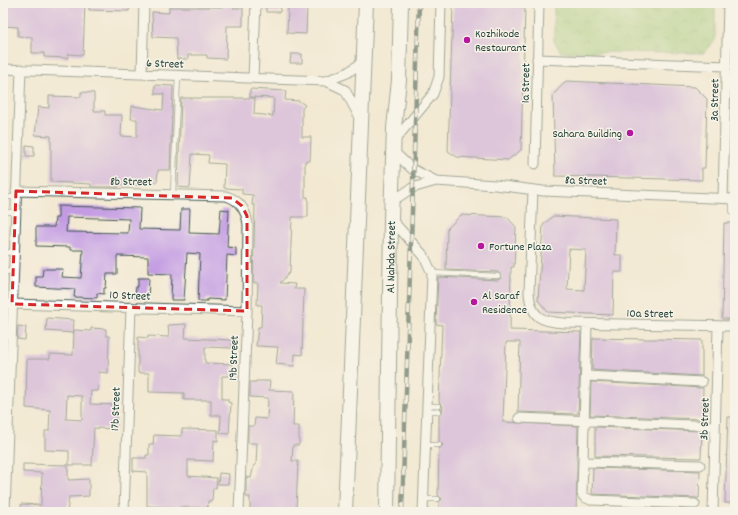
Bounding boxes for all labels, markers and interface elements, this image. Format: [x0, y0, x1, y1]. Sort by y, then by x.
place label: Kozhikode Restaurant [475, 26, 527, 57]
marker: Kozhikode Restaurant [462, 35, 472, 45]
street label: 6 Street [146, 55, 185, 74]
street label: 1a Street [518, 62, 535, 103]
street label: 3a Street [707, 78, 724, 122]
place label: Sahara Building [553, 126, 622, 143]
marker: Sahara Building [625, 128, 635, 138]
street label: 8a Street [564, 172, 608, 191]
street label: 8b Street [110, 174, 153, 191]
street label: Al Nahda Street [383, 220, 401, 293]
place label: Fortune Plaza [489, 239, 552, 256]
marker: Fortune Plaza [476, 241, 486, 251]
street label: 10 Street [109, 287, 151, 306]
place label: Al Saraf Residence [482, 288, 527, 319]
marker: Al Saraf Residence [469, 297, 479, 307]
street label: 10a Street [626, 306, 674, 323]
street label: 19b Street [225, 335, 244, 381]
street label: 17b Street [107, 386, 126, 432]
street label: 3b Street [696, 397, 715, 441]

